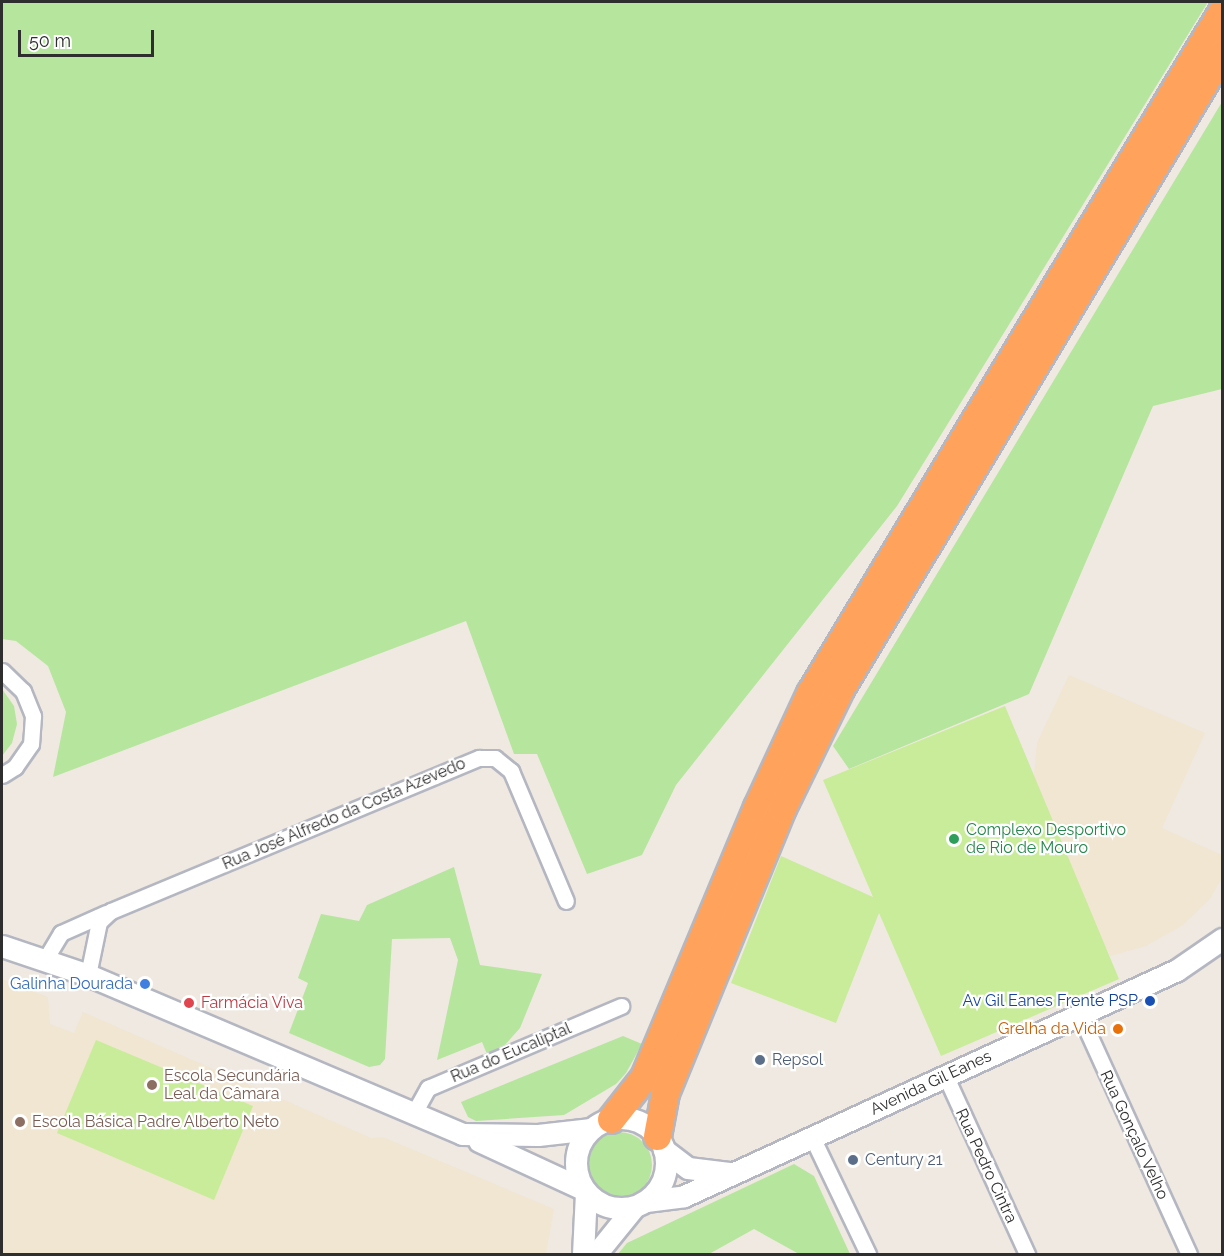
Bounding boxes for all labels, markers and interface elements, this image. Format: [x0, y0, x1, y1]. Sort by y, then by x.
scale bar [21, 18, 158, 56]
text: 50 m [29, 30, 71, 51]
street label: Rua José Alfredo da Costa Azevedo [219, 754, 469, 874]
place label: Complexo Desportivo de Rio de Mouro [966, 820, 1126, 858]
marker: Complexo Desportivo de Rio de Mouro [947, 832, 961, 846]
place label: Galinha Dourada [10, 974, 133, 994]
marker: Galinha Dourada [138, 977, 152, 991]
place label: Av Gil Eanes Frente PSP [962, 991, 1138, 1011]
place label: Farmácia Viva [201, 993, 304, 1013]
marker: Av Gil Eanes Frente PSP [1143, 994, 1157, 1008]
marker: Farmácia Viva [182, 996, 196, 1010]
street label: Rua do Eucaliptal [448, 1019, 574, 1087]
place label: Grelha da Vida [998, 1019, 1106, 1039]
marker: Grelha da Vida [1111, 1022, 1125, 1036]
street label: Avenida Gil Eanes [867, 1046, 995, 1120]
place label: Repsol [772, 1050, 823, 1070]
marker: Repsol [753, 1053, 767, 1067]
place label: Escola Secundária Leal da Câmara [164, 1066, 300, 1104]
street label: Rua Gonçalo Velho [1096, 1067, 1172, 1203]
marker: Escola Secundária Leal da Câmara [145, 1078, 159, 1092]
street label: Rua Pedro Cintra [951, 1106, 1021, 1226]
place label: Escola Básica Padre Alberto Neto [32, 1112, 279, 1132]
marker: Escola Básica Padre Alberto Neto [13, 1115, 27, 1129]
place label: Century 21 [865, 1150, 943, 1170]
marker: Century 21 [846, 1153, 860, 1167]

